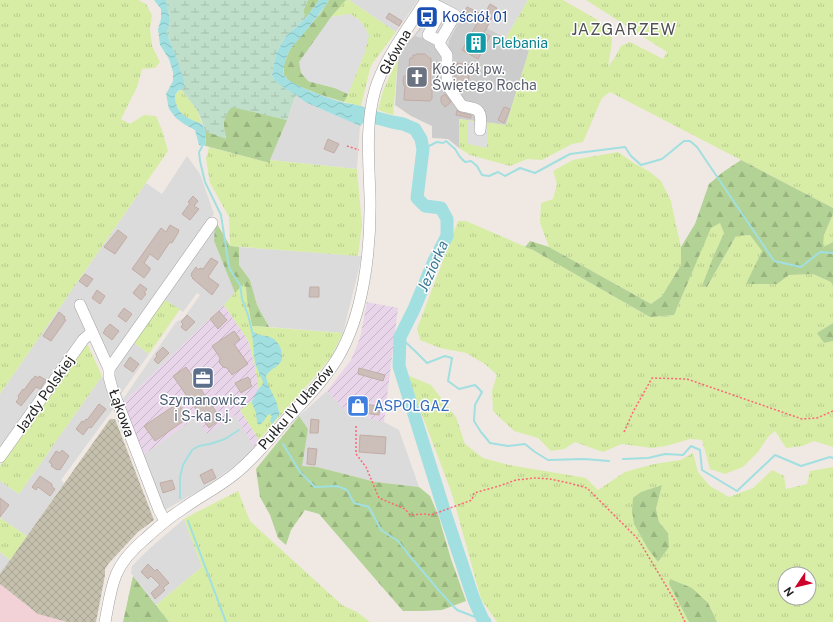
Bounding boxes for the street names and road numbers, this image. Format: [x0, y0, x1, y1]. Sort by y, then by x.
street label: Główna [376, 27, 414, 77]
street label: Jazdy Polskiej [13, 353, 77, 435]
street label: Pułku IV Ułanów [255, 361, 337, 453]
street label: Łąkowa [106, 387, 138, 439]

